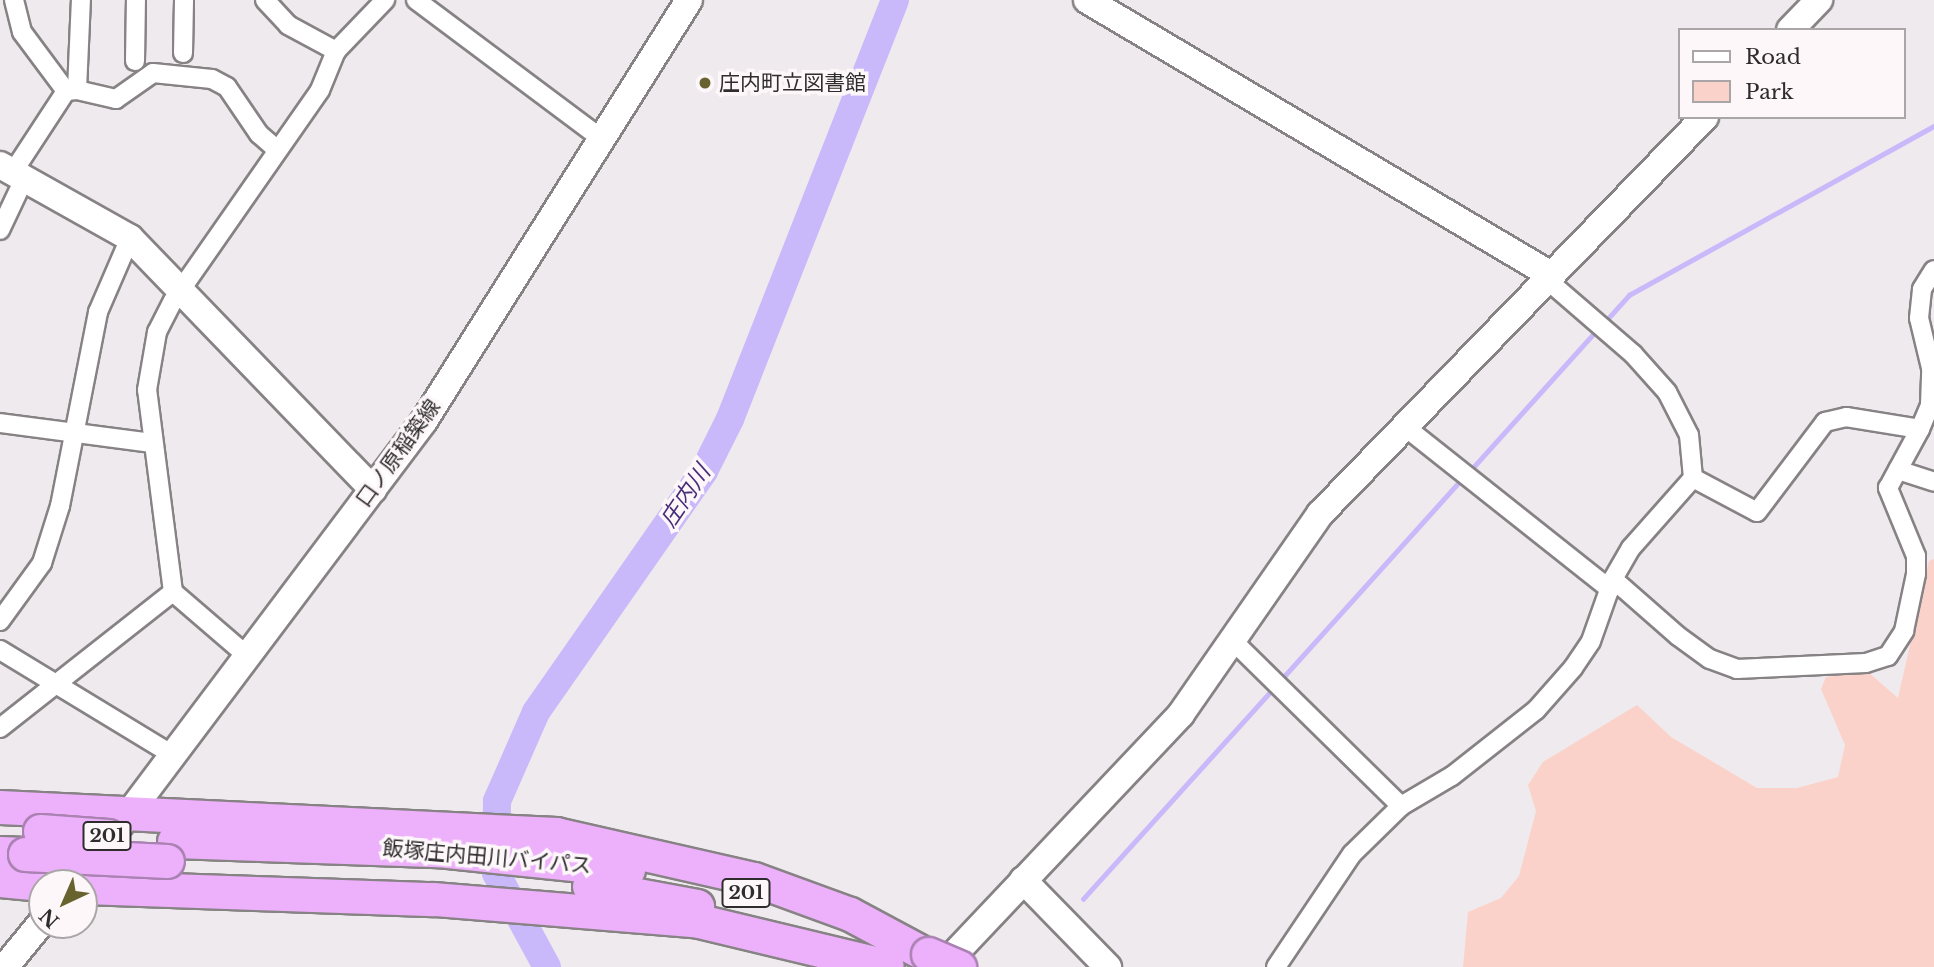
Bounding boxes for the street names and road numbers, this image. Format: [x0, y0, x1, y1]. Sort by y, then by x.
street label: 口ノ原稲築線 [351, 395, 445, 511]
road number: 201 [82, 820, 132, 852]
street label: 飯塚庄内田川バイパス [381, 835, 593, 879]
road number: 201 [722, 878, 770, 908]

